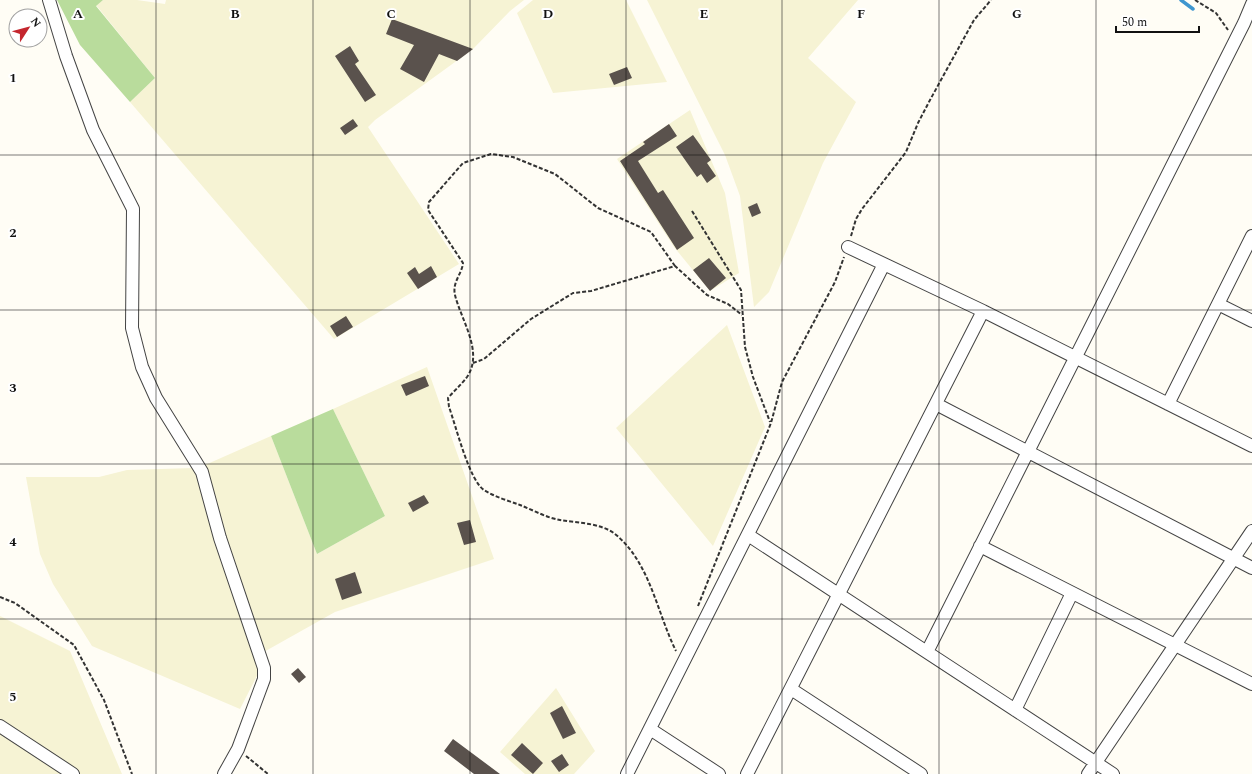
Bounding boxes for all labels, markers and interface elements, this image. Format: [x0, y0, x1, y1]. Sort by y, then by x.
text: A [73, 4, 83, 24]
text: B [230, 4, 240, 24]
text: C [386, 4, 396, 24]
text: D [543, 4, 553, 24]
text: E [700, 4, 709, 24]
text: F [857, 4, 865, 24]
text: G [1012, 4, 1022, 24]
north arrow [8, 8, 48, 48]
scale bar [1116, 8, 1199, 34]
text: 50 m [1122, 13, 1147, 32]
text: N [26, 14, 45, 31]
text: 1 [9, 68, 17, 88]
text: 2 [9, 223, 17, 243]
text: 3 [9, 378, 17, 398]
text: 4 [9, 532, 17, 552]
text: 5 [9, 687, 17, 707]

